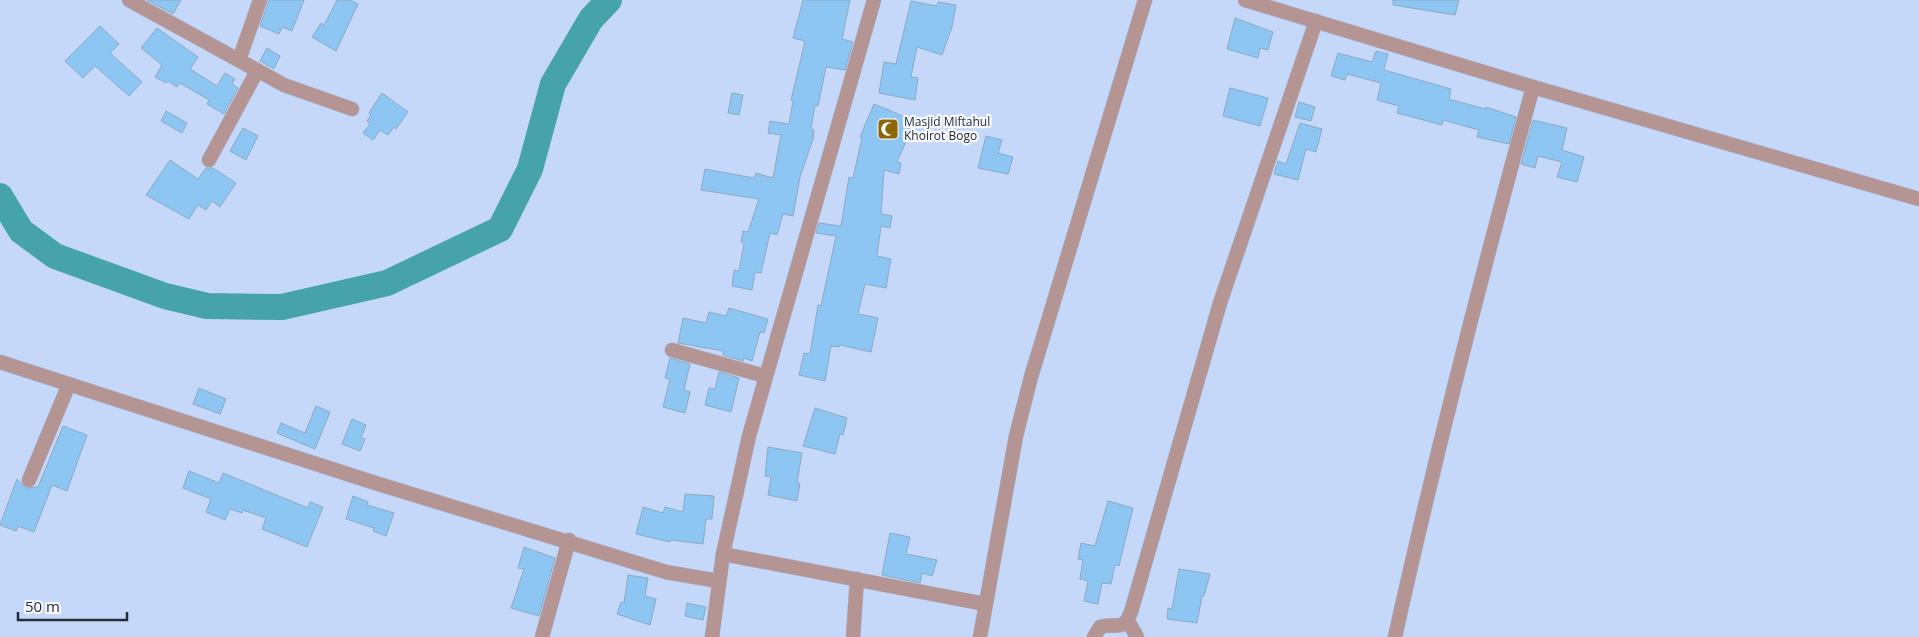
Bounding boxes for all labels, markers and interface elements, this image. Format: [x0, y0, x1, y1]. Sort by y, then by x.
place label: Masjid Miftahul Khoirot Bogo [904, 113, 990, 144]
mosque icon: Masjid Miftahul Khoirot Bogo [876, 117, 900, 141]
scale bar [18, 590, 126, 622]
text: 50 m [25, 596, 60, 616]

